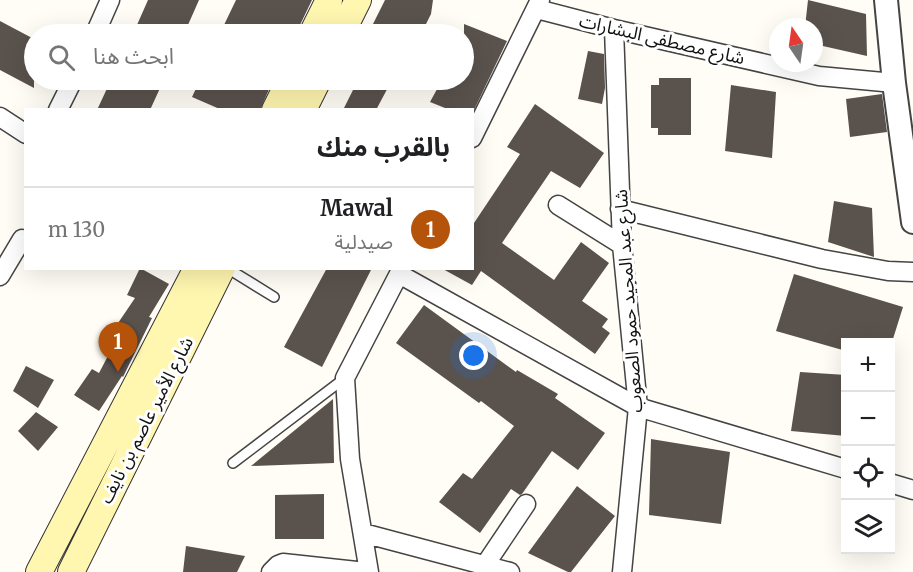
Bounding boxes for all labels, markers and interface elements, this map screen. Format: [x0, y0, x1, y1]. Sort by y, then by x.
street label: شارع مصطفى البشارات [576, 9, 747, 72]
north arrow [769, 18, 823, 72]
search box [24, 24, 474, 90]
icon: search [45, 41, 78, 74]
text: ابحث هنا [93, 42, 174, 70]
text: بالقرب منك [317, 130, 450, 163]
street label: شارع عبد المجيد حمود الصعوب [609, 188, 650, 414]
text: Mawal [320, 194, 393, 222]
text: 130 m [48, 217, 105, 242]
text: 1 [426, 217, 435, 242]
text: صيدلية [334, 229, 393, 254]
pin: 1 [98, 322, 138, 372]
street label: شارع الأمير عاصم بن نايف [94, 333, 201, 509]
map controls [841, 338, 895, 554]
button: + [841, 338, 895, 392]
your location [459, 341, 488, 370]
button: − [841, 392, 895, 446]
button: locate [841, 446, 895, 500]
button: layers [841, 500, 895, 554]

